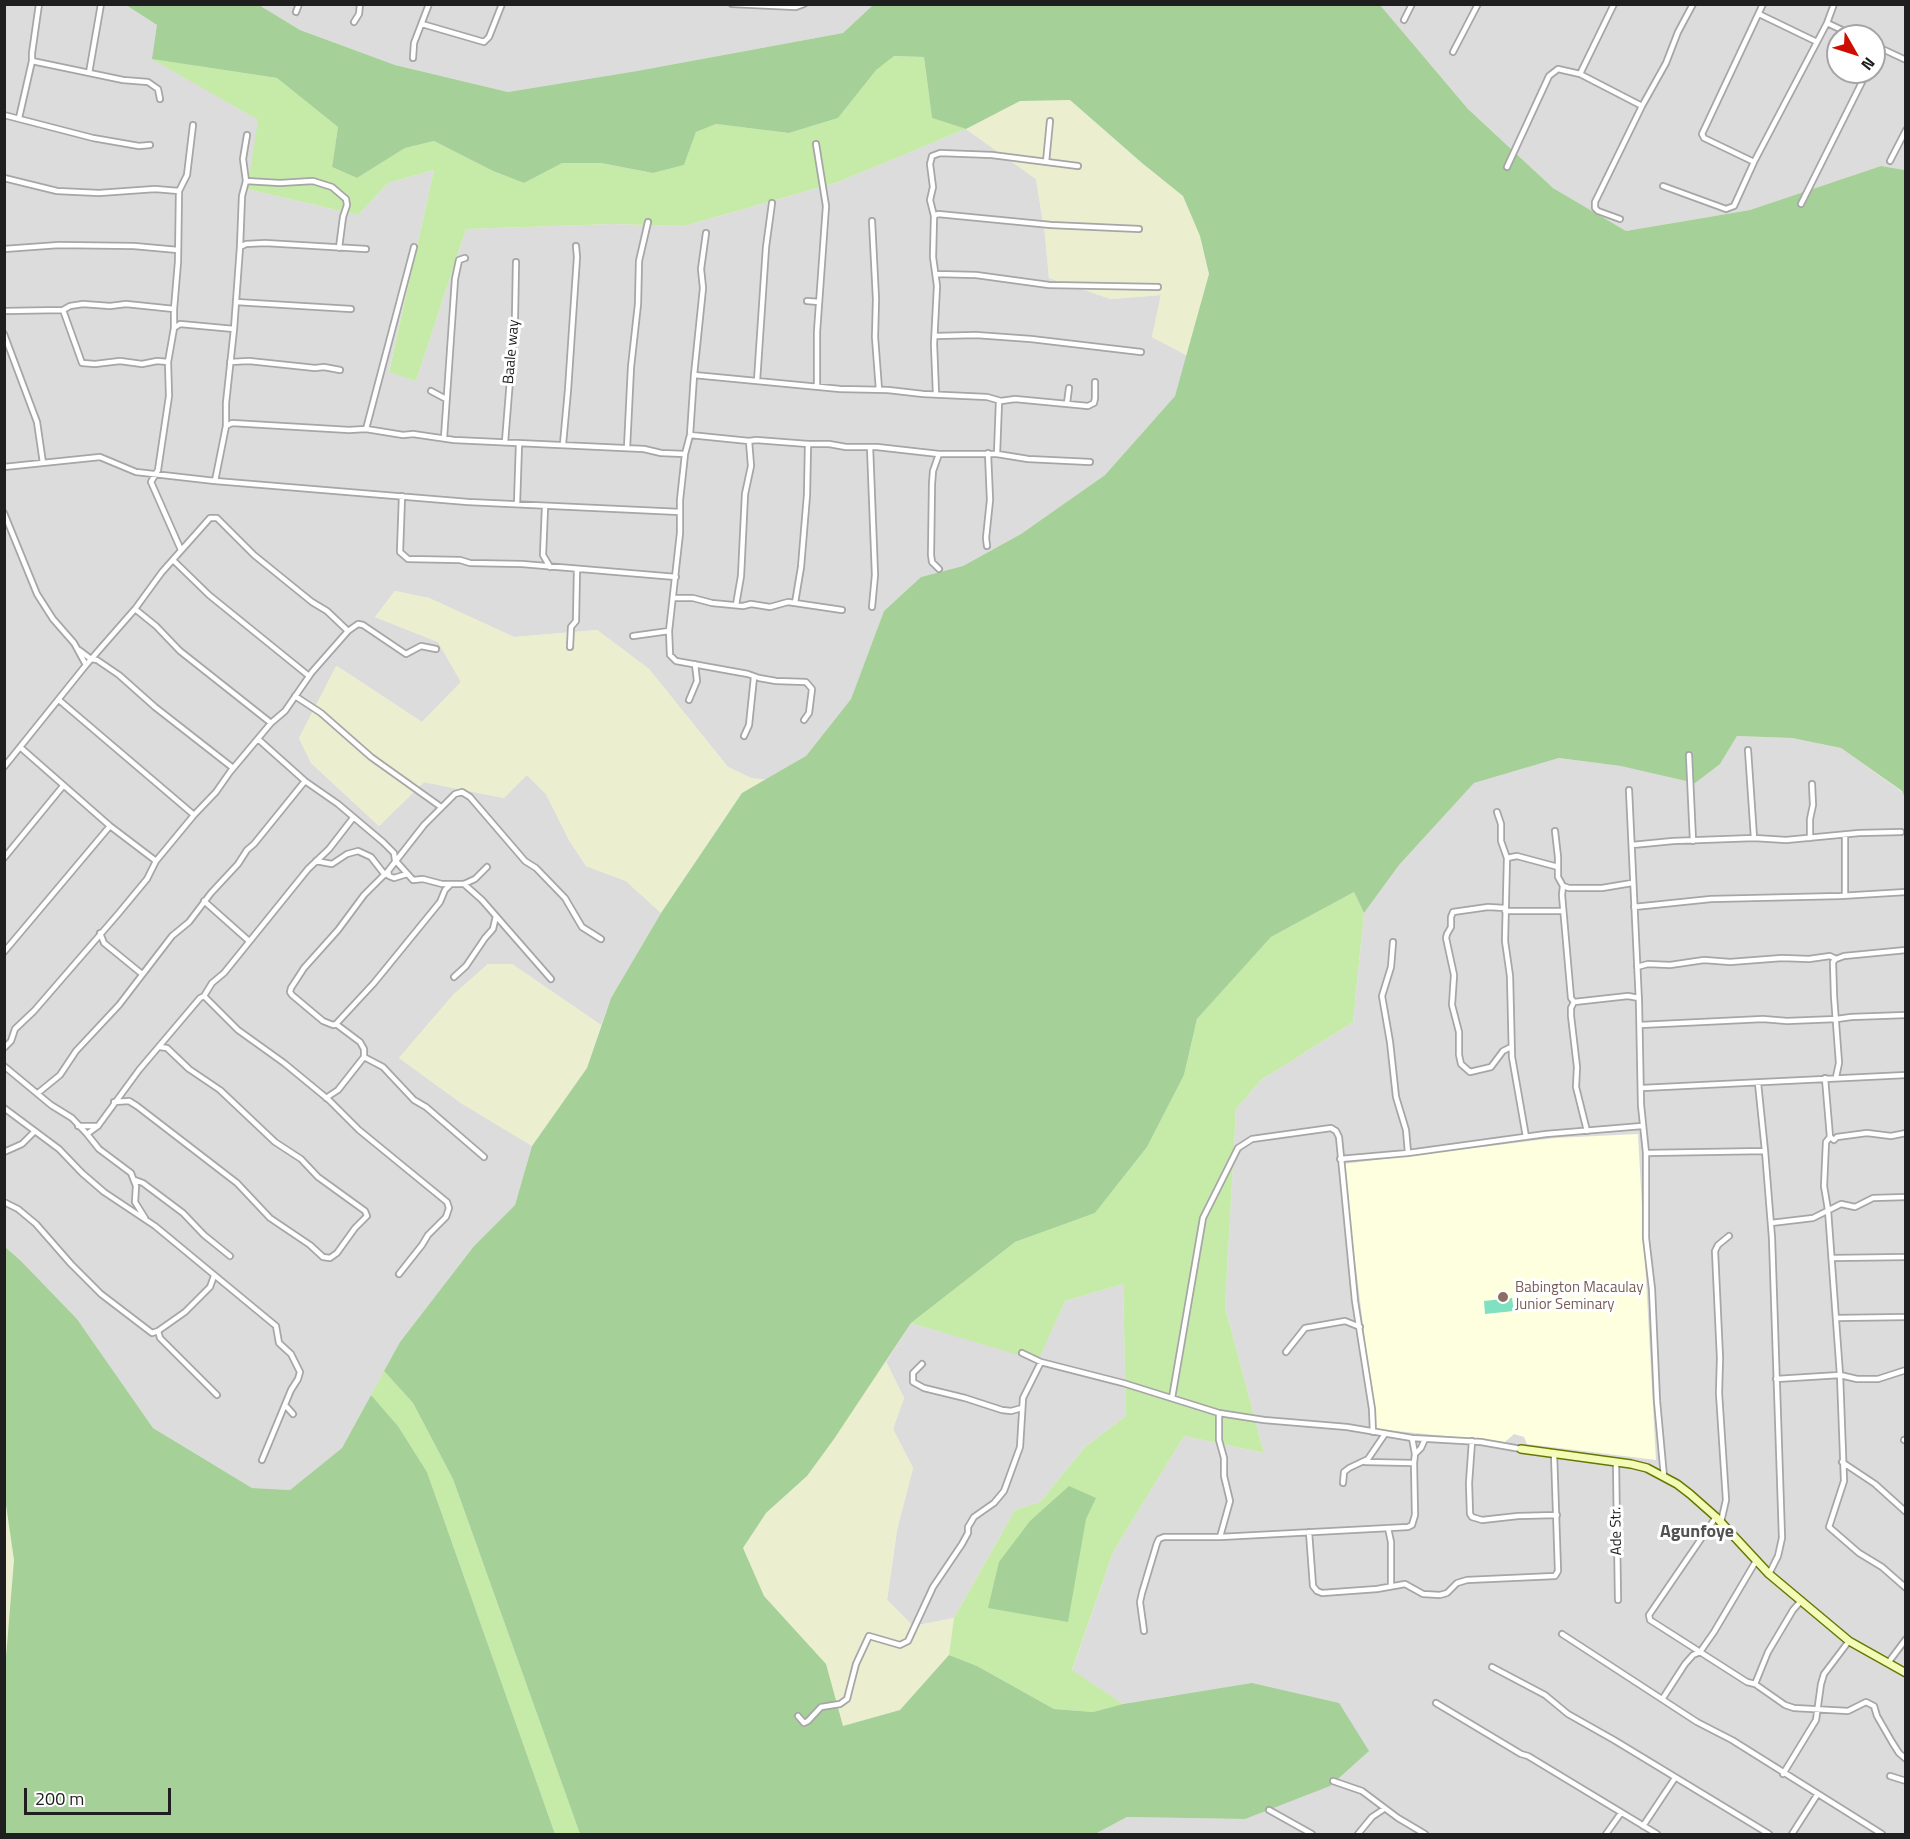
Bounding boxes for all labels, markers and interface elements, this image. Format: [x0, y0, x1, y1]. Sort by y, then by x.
north arrow [1826, 24, 1886, 84]
text: N [1856, 52, 1881, 76]
street label: Baale way [500, 319, 524, 385]
place label: Babington Macaulay Junior Seminary [1515, 1279, 1644, 1314]
marker: Babington Macaulay Junior Seminary [1496, 1290, 1510, 1304]
street label: Ade Str. [1608, 1507, 1626, 1555]
district label: Agunfoye [1660, 1522, 1734, 1544]
scale bar [27, 1776, 174, 1814]
text: 200 m [35, 1785, 84, 1812]

